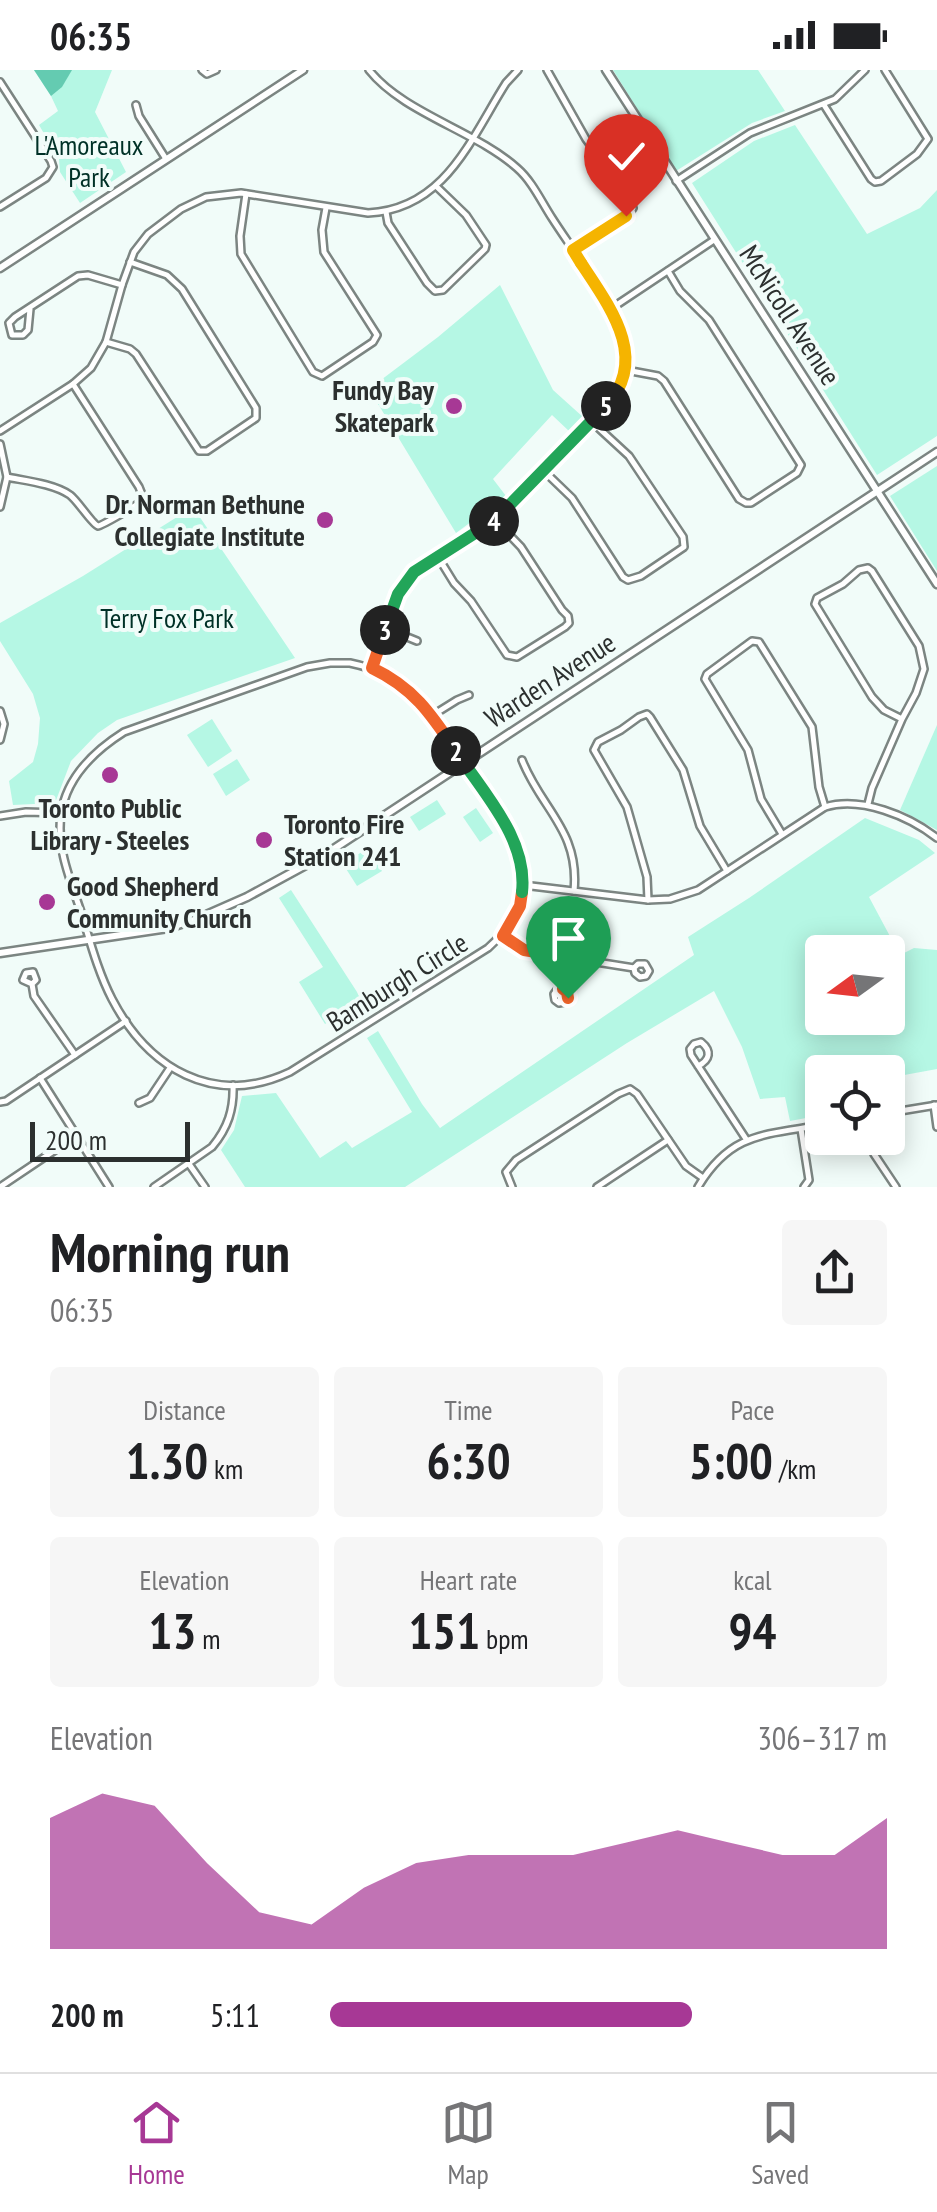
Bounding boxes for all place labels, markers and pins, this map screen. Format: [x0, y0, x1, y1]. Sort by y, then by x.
pin [584, 114, 669, 217]
place label: Fundy Bay Skatepark [332, 371, 435, 440]
pin: 5 [581, 381, 631, 431]
marker: Fundy Bay Skatepark [443, 395, 465, 417]
place label: Dr. Norman Bethune Collegiate Institute [106, 485, 305, 554]
pin: 4 [469, 496, 519, 546]
marker: Dr. Norman Bethune Collegiate Institute [314, 509, 336, 531]
pin: 3 [360, 605, 410, 655]
pin: 2 [431, 726, 481, 776]
marker: Toronto Public Library - Steeles [99, 764, 121, 786]
place label: Toronto Public Library - Steeles [31, 789, 190, 858]
place label: Toronto Fire Station 241 [284, 805, 405, 874]
marker: Toronto Fire Station 241 [253, 829, 275, 851]
place label: Good Shepherd Community Church [67, 867, 252, 936]
marker: Good Shepherd Community Church [36, 891, 58, 913]
pin [526, 896, 611, 999]

